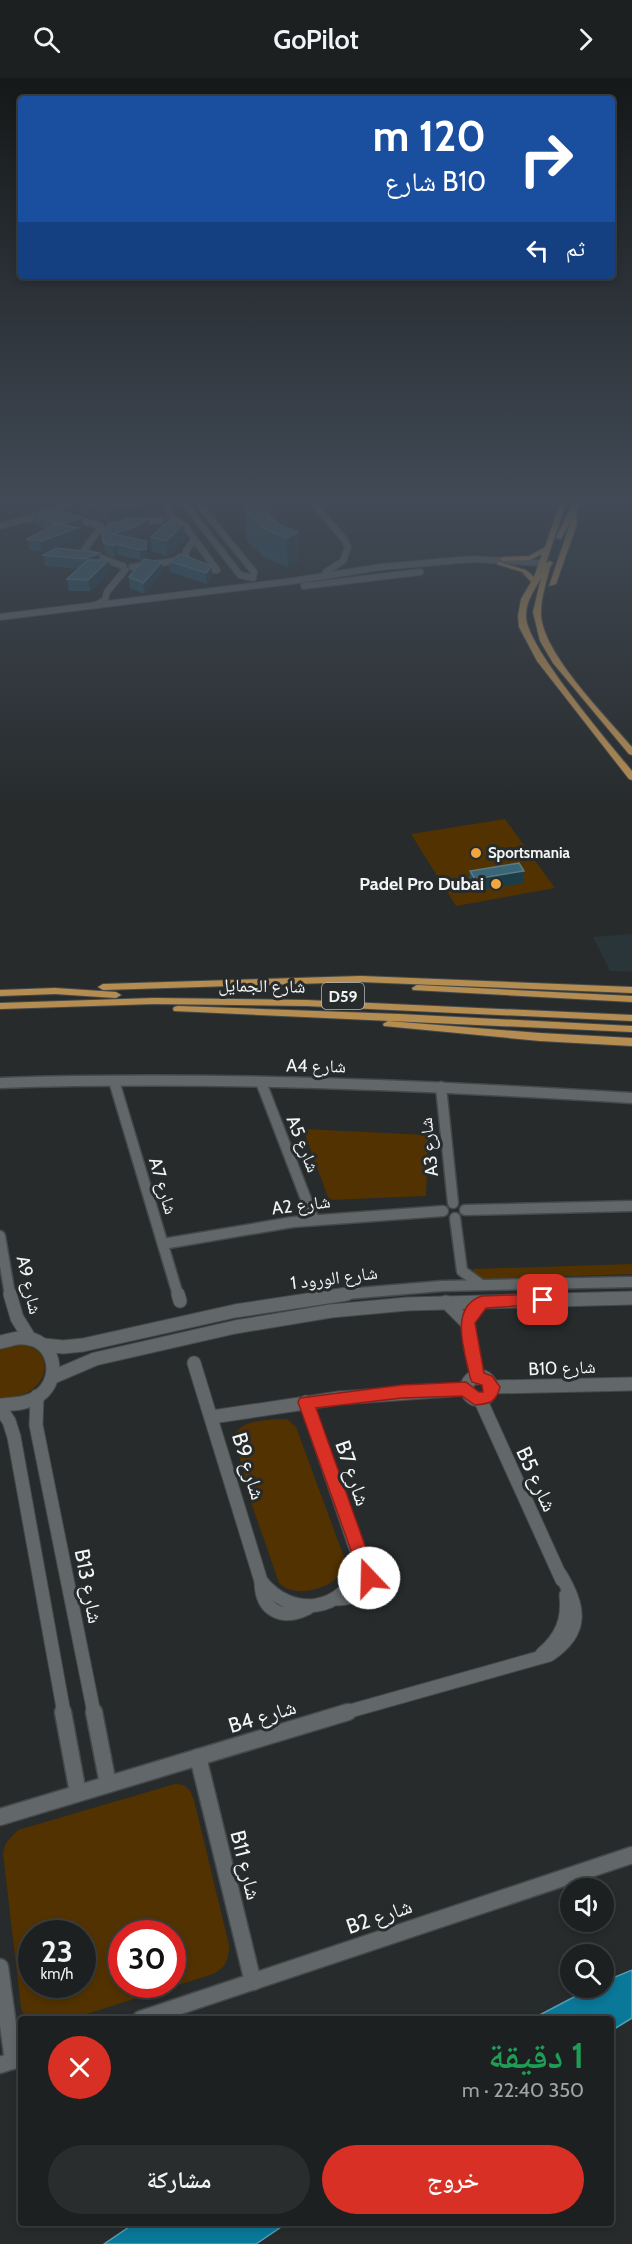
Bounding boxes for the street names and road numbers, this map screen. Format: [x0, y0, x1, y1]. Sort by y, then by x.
street label: شارع الجمايل [218, 974, 306, 998]
road number: D59 [322, 983, 364, 1009]
street label: A4 شارع [286, 1054, 346, 1078]
street label: A5 شارع [282, 1112, 324, 1176]
street label: A3 شارع [415, 1116, 443, 1178]
street label: A7 شارع [144, 1155, 182, 1217]
street label: A2 شارع [270, 1190, 332, 1220]
street label: A9 شارع [12, 1254, 46, 1316]
street label: شارع الورود 1 [289, 1262, 379, 1294]
street label: B10 شارع [528, 1356, 596, 1380]
street label: B9 شارع [226, 1429, 271, 1503]
street label: B7 شارع [329, 1437, 376, 1509]
street label: B5 شارع [510, 1443, 563, 1516]
street label: B13 شارع [69, 1547, 108, 1626]
street label: B4 شارع [225, 1694, 299, 1739]
street label: B11 شارع [224, 1828, 267, 1903]
street label: B2 شارع [343, 1893, 416, 1940]

